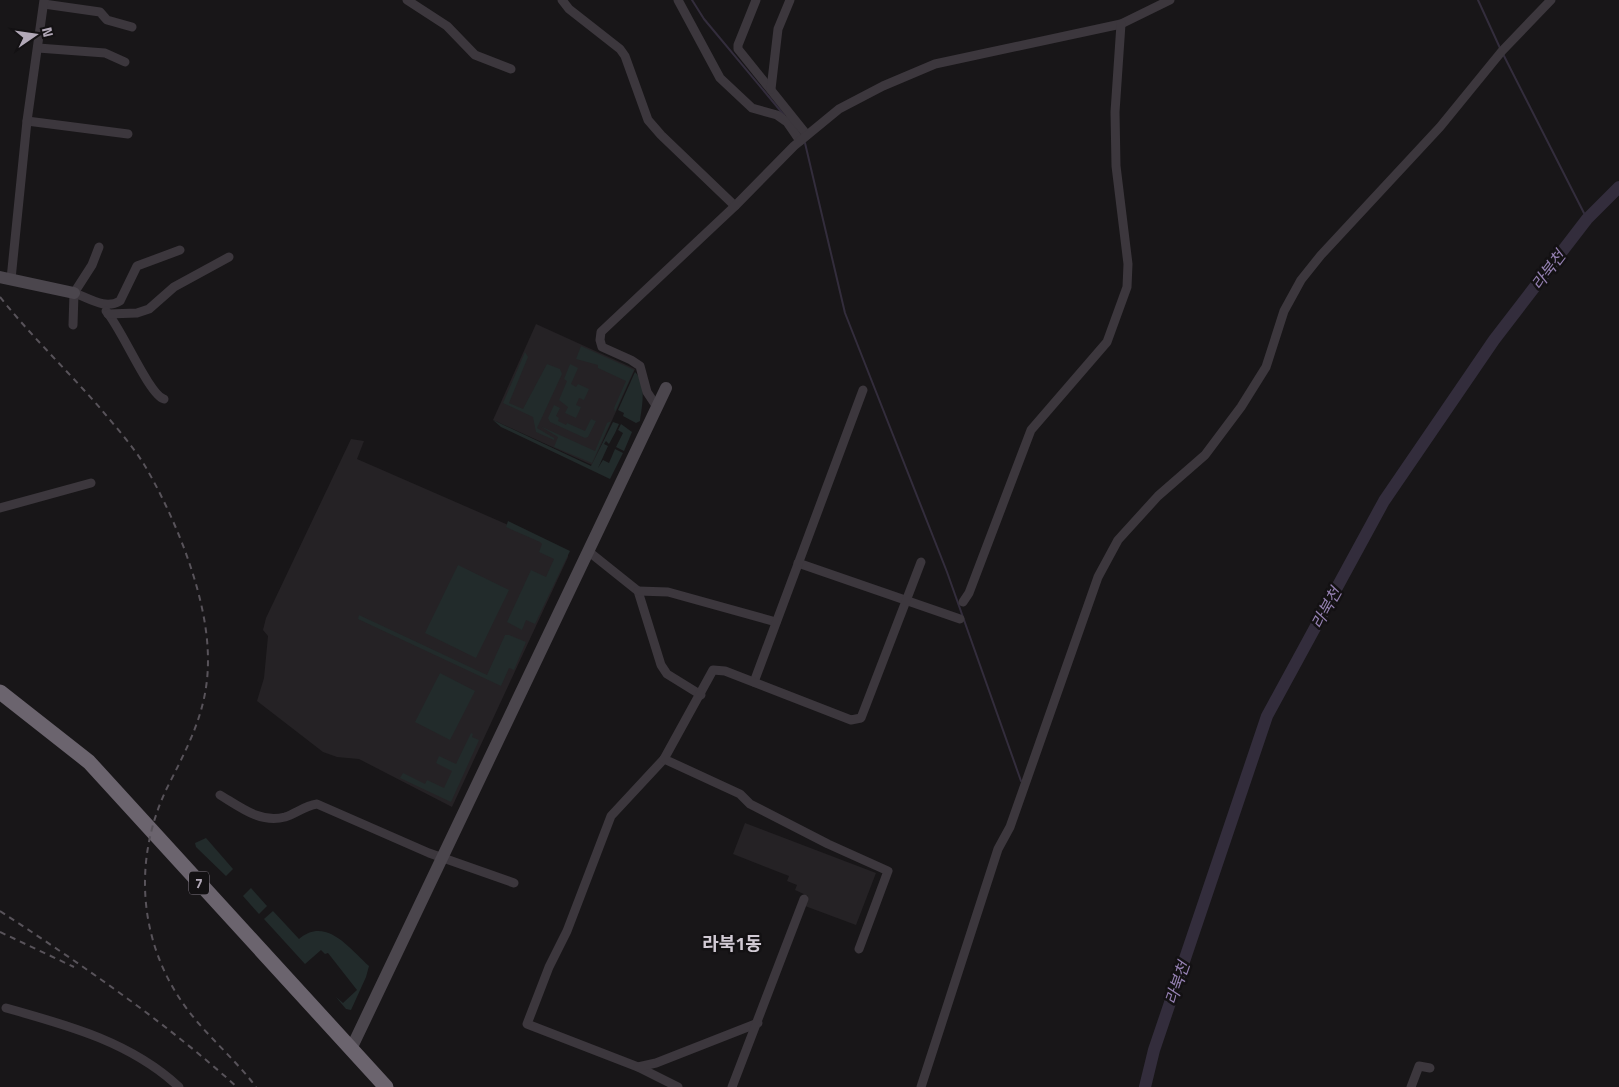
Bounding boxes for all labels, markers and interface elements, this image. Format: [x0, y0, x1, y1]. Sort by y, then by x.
north arrow [10, 10, 60, 60]
text: N [37, 25, 59, 39]
water label: 라북천 [1525, 243, 1572, 295]
water label: 라북천 [1305, 581, 1348, 633]
road number: 7 [189, 871, 209, 894]
district label: 라북1동 [702, 930, 762, 957]
water label: 라북천 [1158, 956, 1196, 1008]

